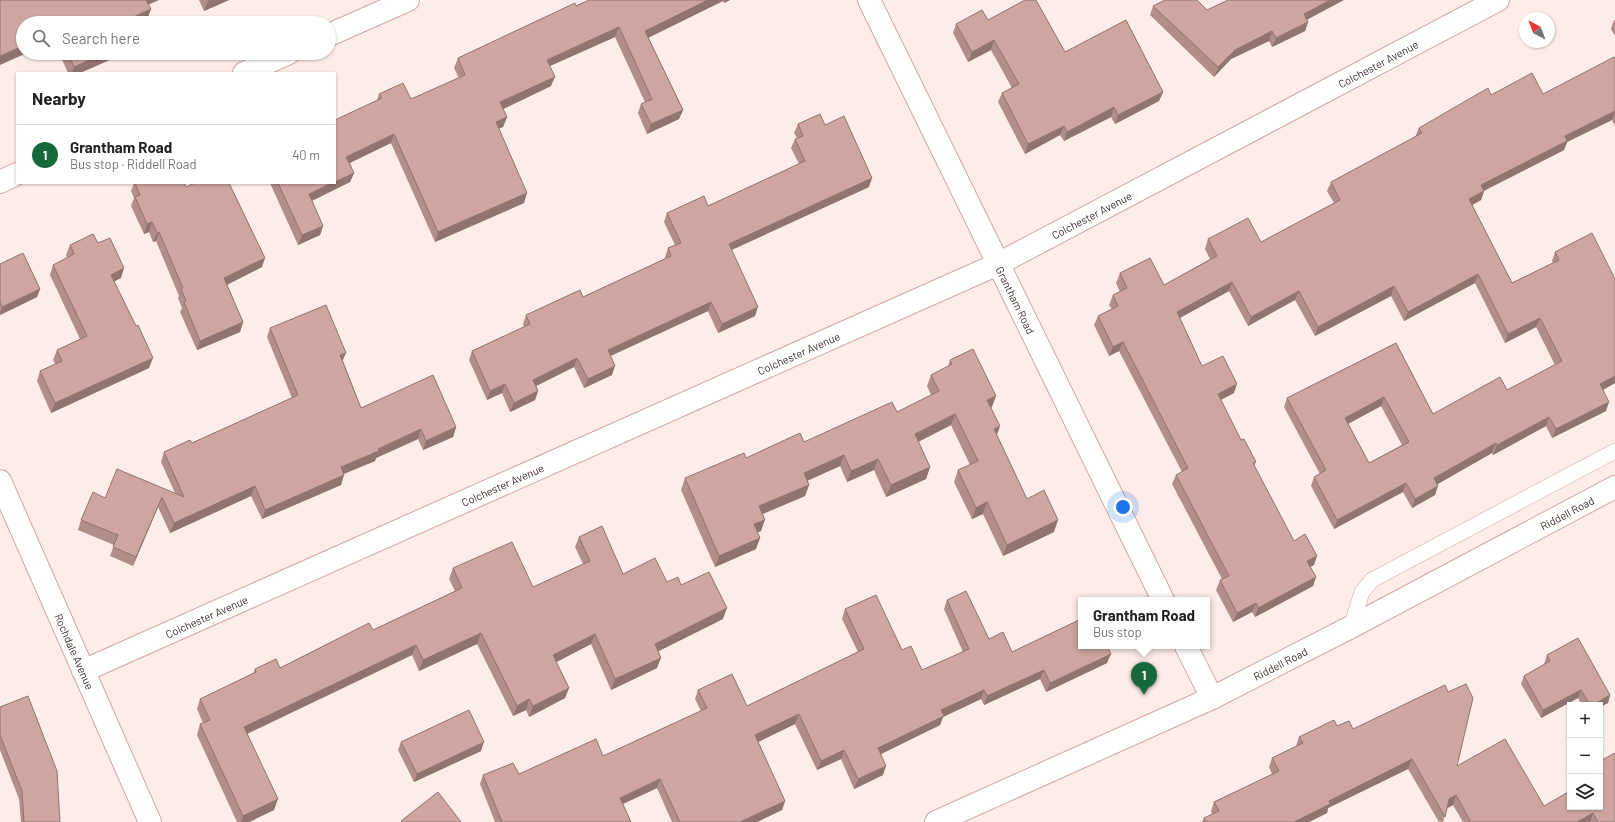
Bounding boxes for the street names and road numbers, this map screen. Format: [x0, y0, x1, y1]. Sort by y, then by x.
street label: Colchester Avenue [1336, 37, 1420, 90]
street label: Colchester Avenue [1049, 188, 1134, 241]
street label: Grantham Road [994, 264, 1038, 336]
street label: Colchester Avenue [755, 329, 842, 377]
street label: Colchester Avenue [459, 460, 546, 508]
street label: Riddell Road [1538, 493, 1596, 532]
street label: Colchester Avenue [163, 592, 250, 640]
street label: Rochdale Avenue [53, 611, 97, 691]
street label: Riddell Road [1251, 644, 1309, 682]

